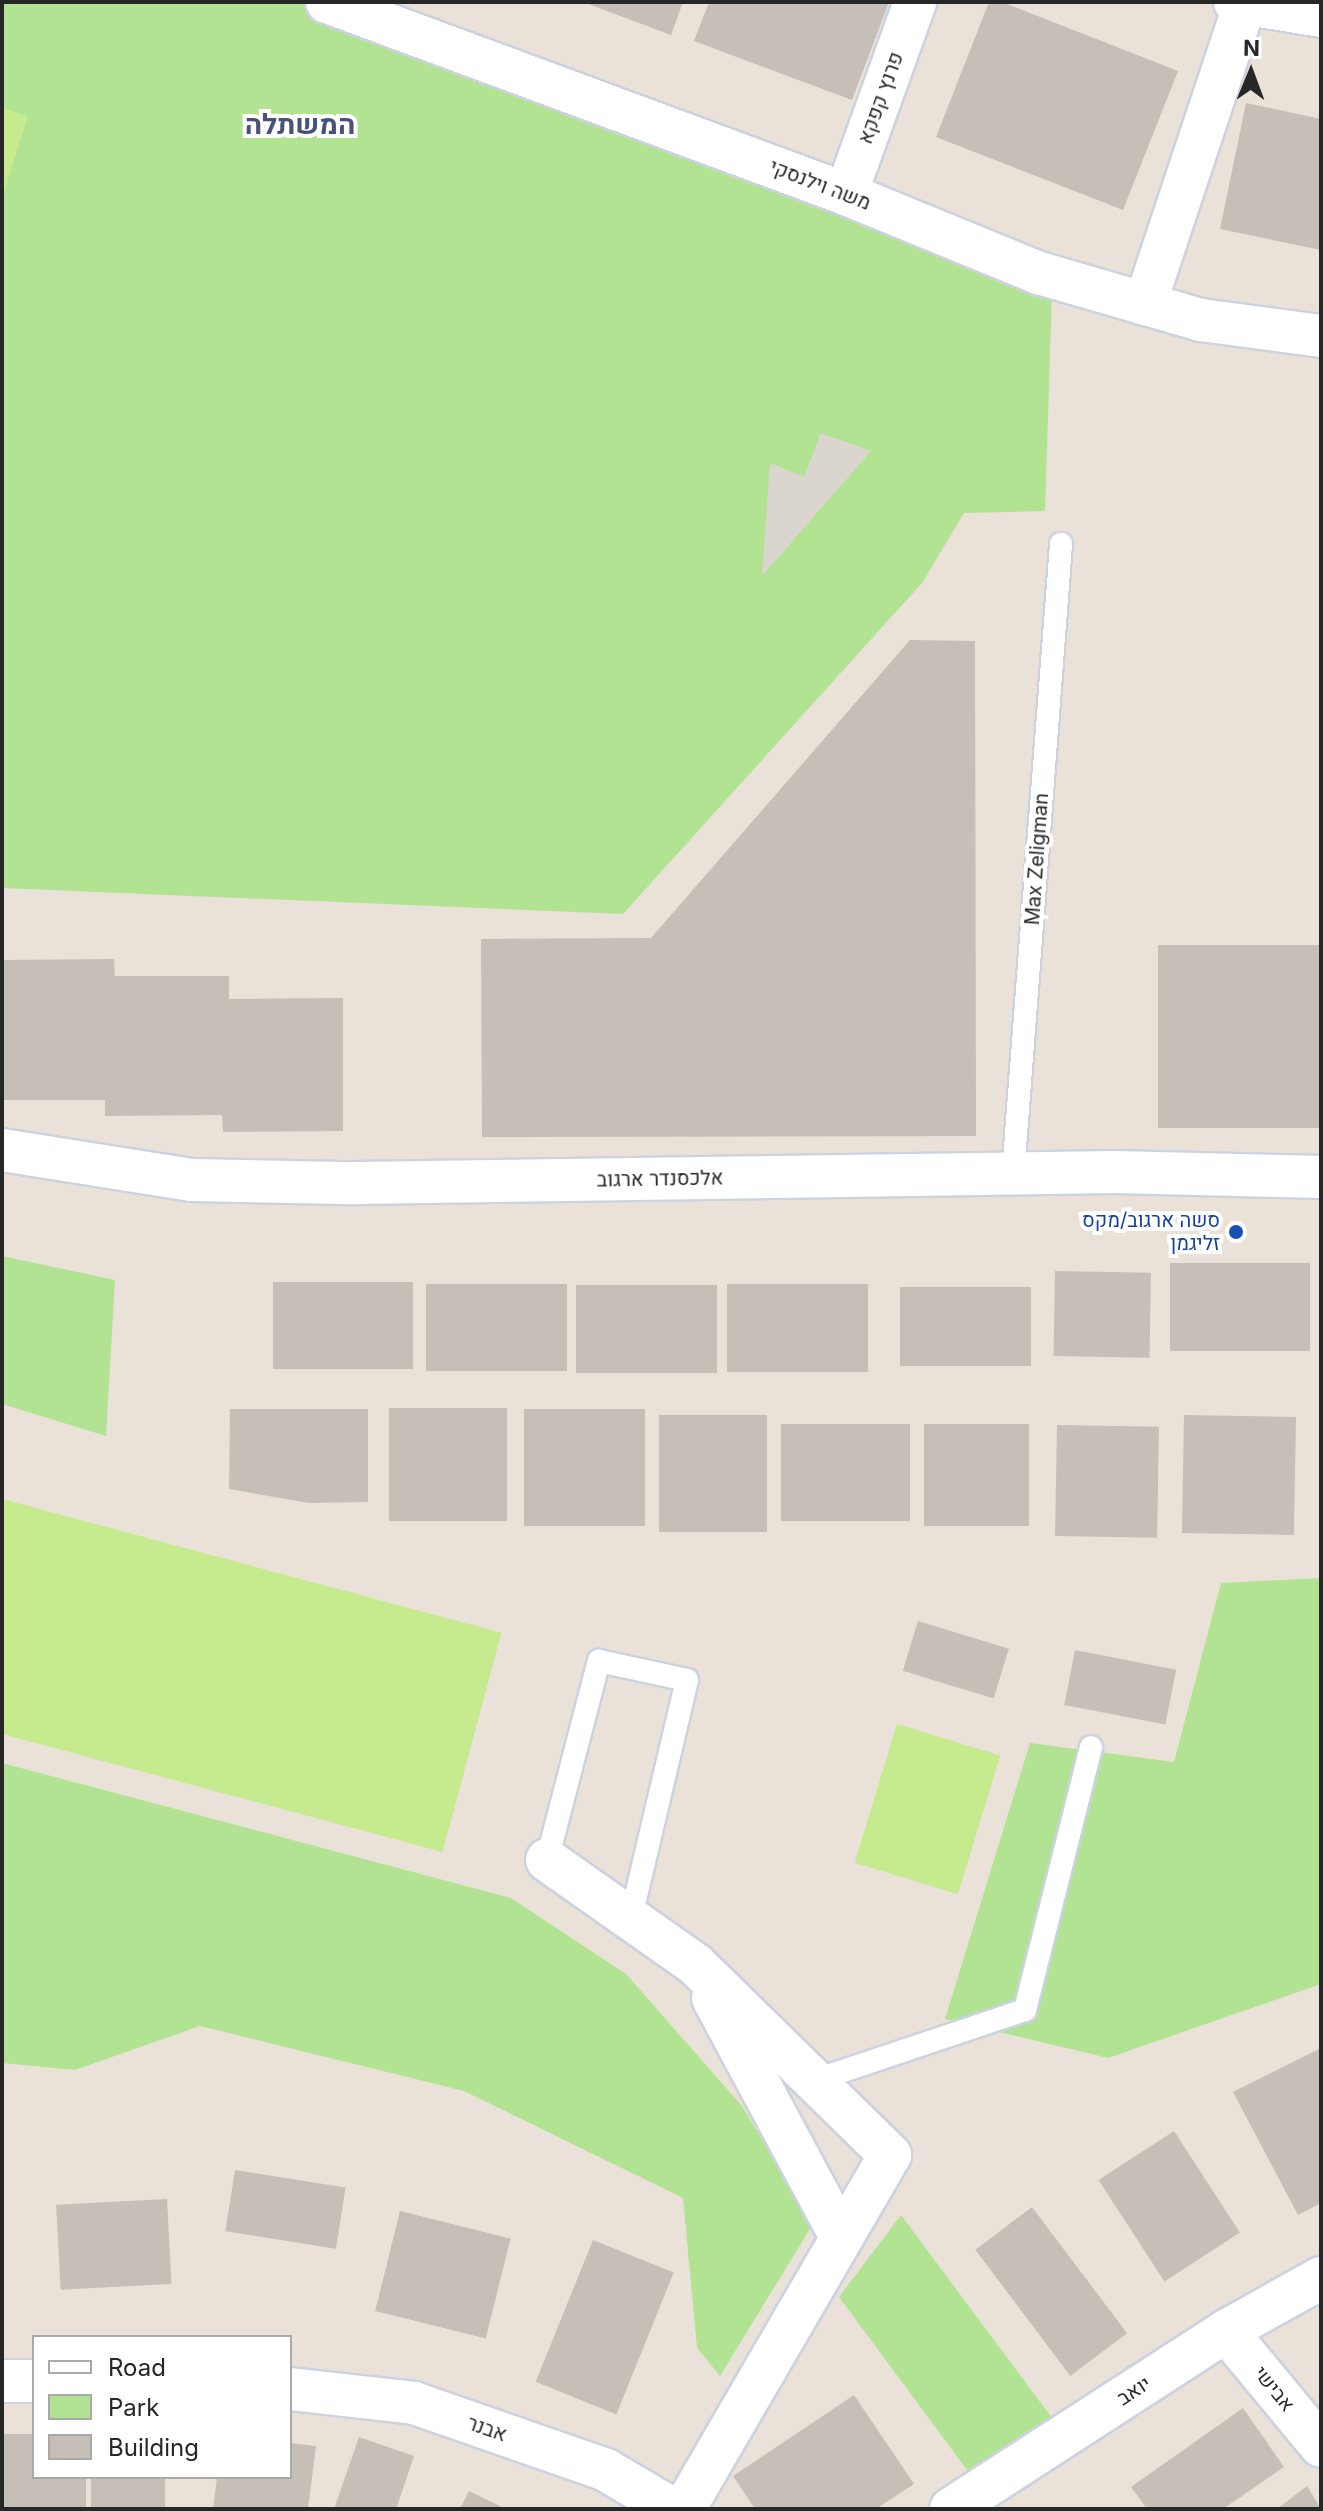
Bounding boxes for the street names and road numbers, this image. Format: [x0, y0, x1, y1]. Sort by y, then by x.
street label: פרנץ קפקא [853, 49, 909, 147]
street label: משה וילנסקי [766, 155, 874, 215]
street label: Max Zeligman [1020, 792, 1054, 926]
street label: אלכסנדר ארגוב [597, 1166, 723, 1192]
street label: אבישי [1249, 2362, 1299, 2416]
street label: יואב [1113, 2371, 1155, 2411]
street label: אבנר [464, 2411, 510, 2447]

